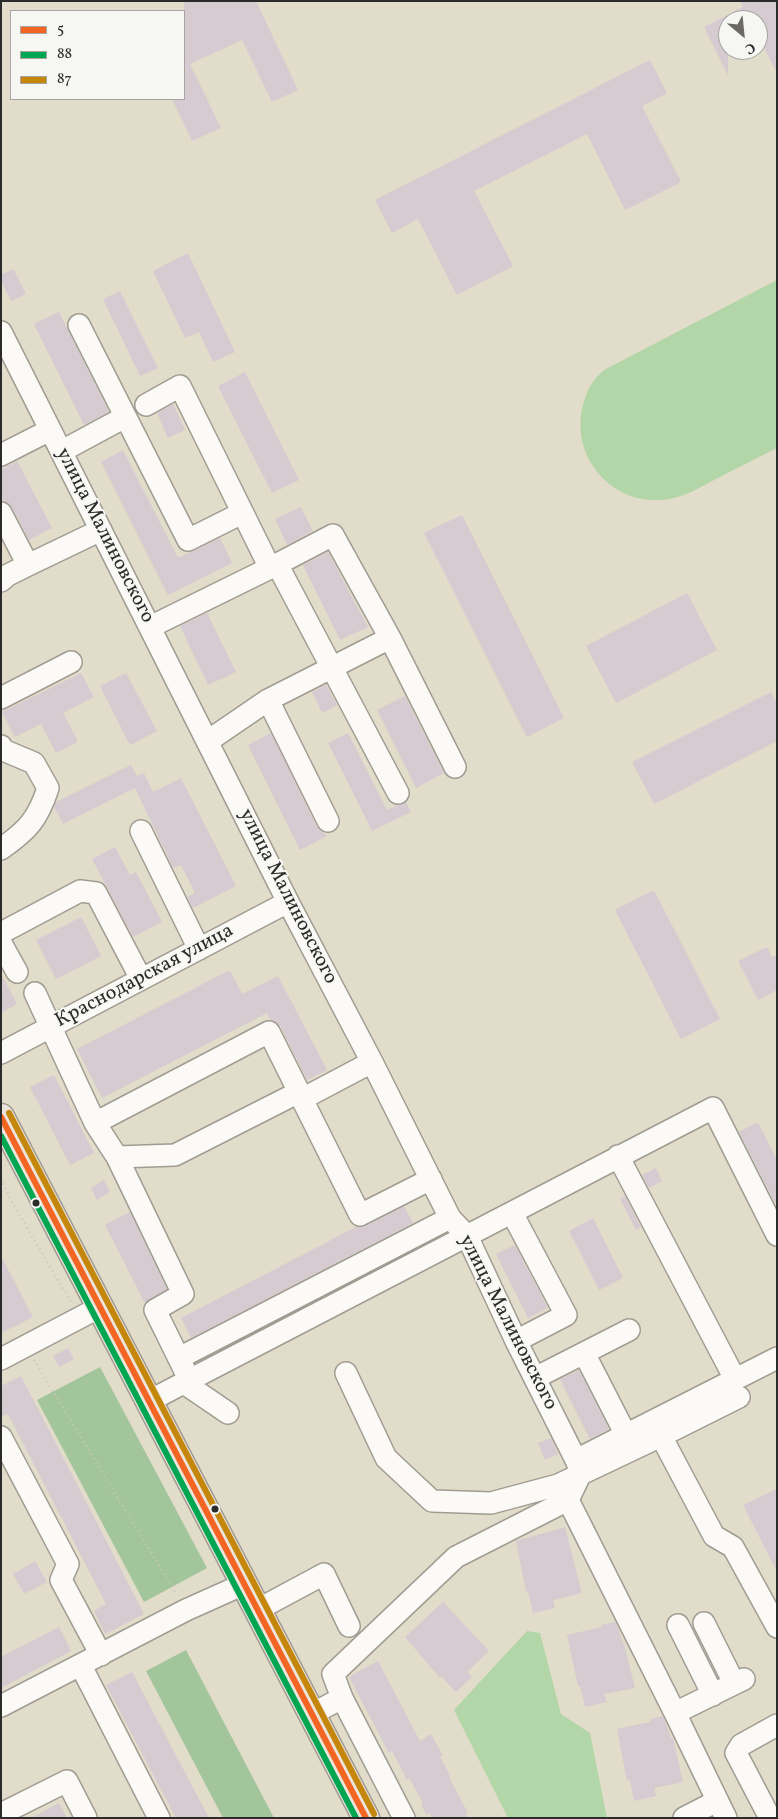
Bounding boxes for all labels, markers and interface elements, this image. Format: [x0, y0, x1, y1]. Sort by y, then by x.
legend [10, 10, 185, 100]
north arrow [718, 10, 768, 60]
text: 5 [57, 19, 64, 40]
text: С [741, 37, 758, 58]
text: 88 [57, 44, 72, 65]
text: 87 [57, 69, 72, 90]
street label: улица Малиновского [49, 444, 159, 628]
street label: улица Малиновского [232, 805, 342, 989]
street label: Краснодарская улица [52, 920, 238, 1034]
unlabelled marker [31, 1198, 41, 1208]
street label: улица Малиновского [452, 1231, 562, 1415]
unlabelled marker [210, 1504, 220, 1514]

